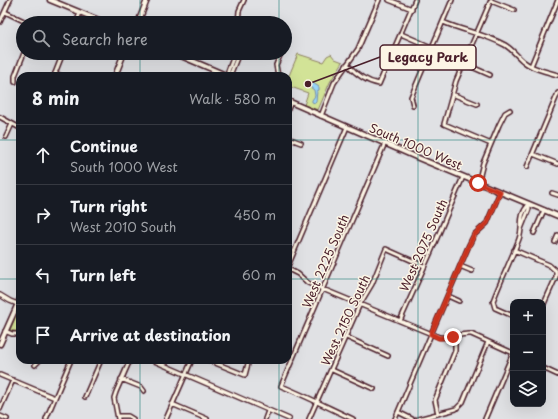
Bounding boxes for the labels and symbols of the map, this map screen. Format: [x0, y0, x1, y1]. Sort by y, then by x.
callout: Legacy Park [380, 45, 476, 70]
text: Legacy Park [388, 47, 469, 66]
street label: South 1000 West [367, 118, 465, 174]
route start [469, 174, 487, 192]
street label: West 2075 South [395, 196, 451, 294]
street label: West 2225 South [297, 211, 353, 311]
street label: West 2150 South [316, 272, 374, 368]
route end [444, 328, 462, 346]

